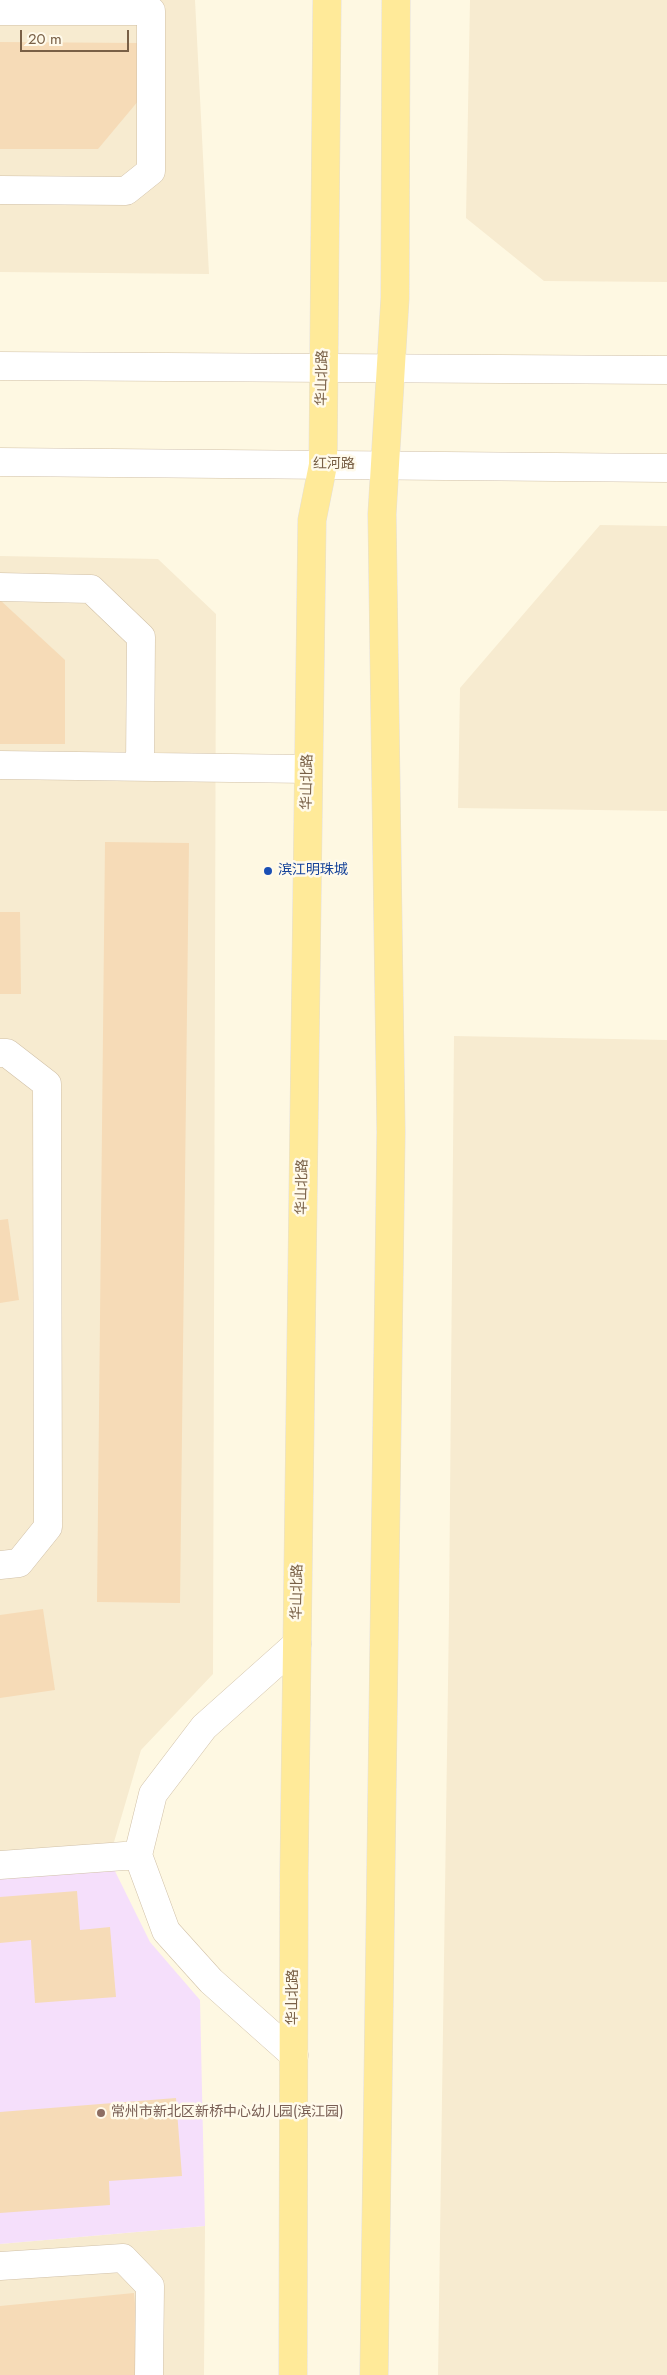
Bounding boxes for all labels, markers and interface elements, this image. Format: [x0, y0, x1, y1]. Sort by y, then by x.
scale bar [22, 20, 131, 52]
text: 20 m [28, 28, 62, 50]
street label: 华山北路 [314, 350, 332, 406]
street label: 红河路 [313, 457, 355, 473]
street label: 华山北路 [299, 754, 317, 810]
place label: 滨江明珠城 [278, 863, 348, 879]
marker: 滨江明珠城 [262, 865, 274, 877]
street label: 华山北路 [294, 1159, 312, 1215]
street label: 华山北路 [289, 1564, 307, 1620]
street label: 华山北路 [286, 1969, 302, 2025]
place label: 常州市新北区新桥中心幼儿园(滨江园) [111, 2105, 344, 2121]
marker: 常州市新北区新桥中心幼儿园(滨江园) [95, 2107, 107, 2119]

